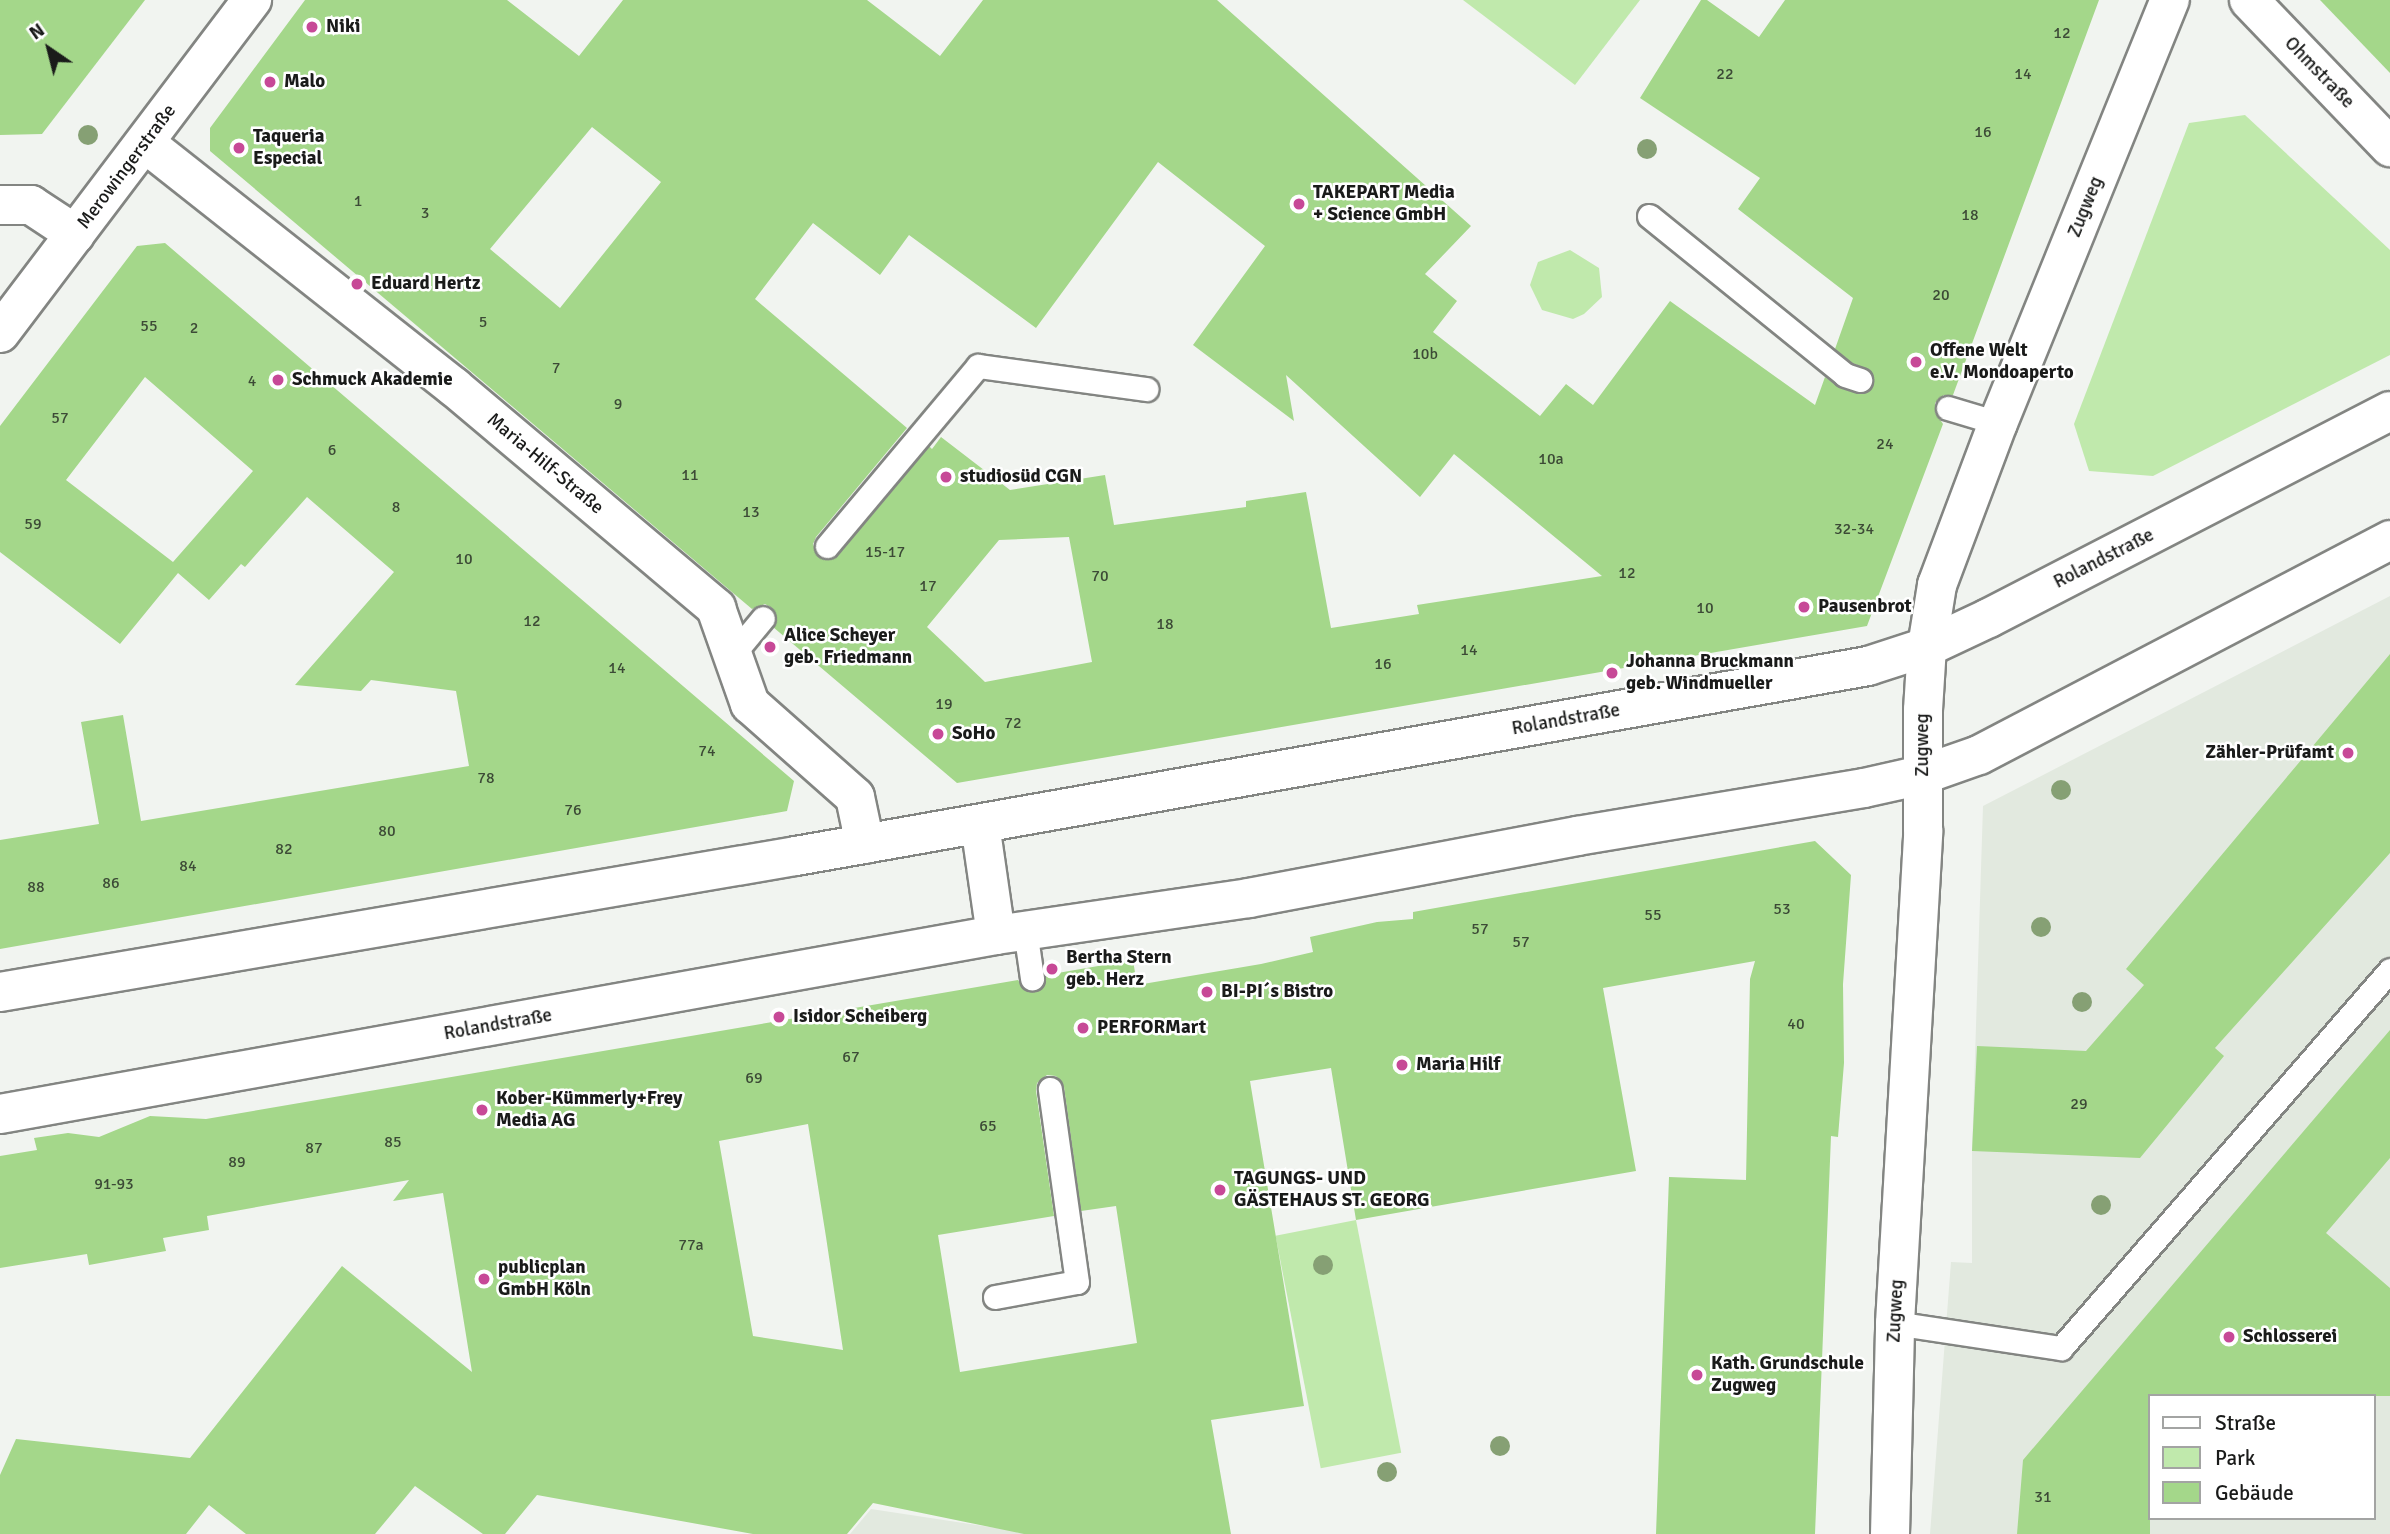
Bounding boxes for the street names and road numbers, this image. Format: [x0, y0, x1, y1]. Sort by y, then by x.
street label: Ohmstraße [2279, 32, 2359, 114]
street label: Merowingerstraße [73, 100, 181, 234]
street label: Zugweg [2064, 173, 2108, 241]
street label: Maria-Hilf-Straße [482, 409, 608, 519]
street label: Rolandstraße [2050, 524, 2158, 594]
street label: Rolandstraße [1510, 699, 1622, 741]
street label: Zugweg [1912, 713, 1934, 777]
street label: Rolandstraße [442, 1004, 554, 1046]
street label: Zugweg [1883, 1279, 1909, 1343]

